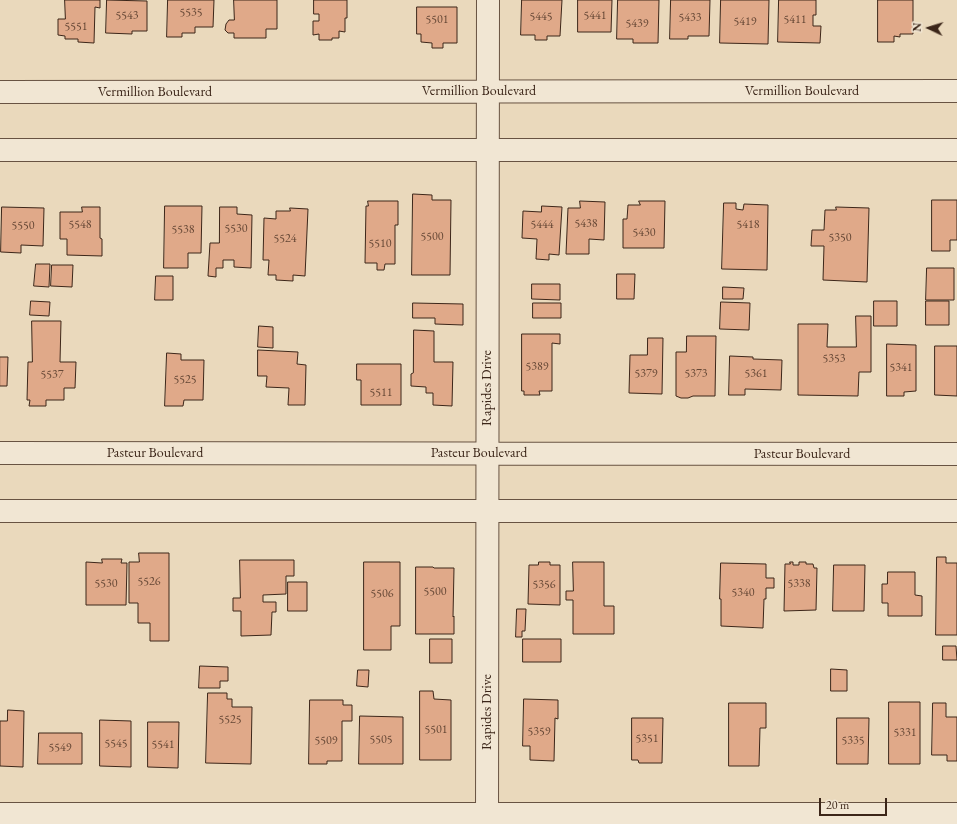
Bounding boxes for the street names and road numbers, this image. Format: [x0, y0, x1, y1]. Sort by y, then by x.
street label: Vermillion Boulevard [422, 83, 536, 99]
street label: Vermillion Boulevard [745, 83, 859, 99]
street label: Vermillion Boulevard [98, 84, 212, 100]
street label: Rapides Drive [479, 350, 495, 426]
street label: Pasteur Boulevard [107, 445, 203, 461]
street label: Pasteur Boulevard [431, 445, 527, 461]
street label: Pasteur Boulevard [754, 446, 850, 462]
street label: Rapides Drive [479, 674, 495, 750]

